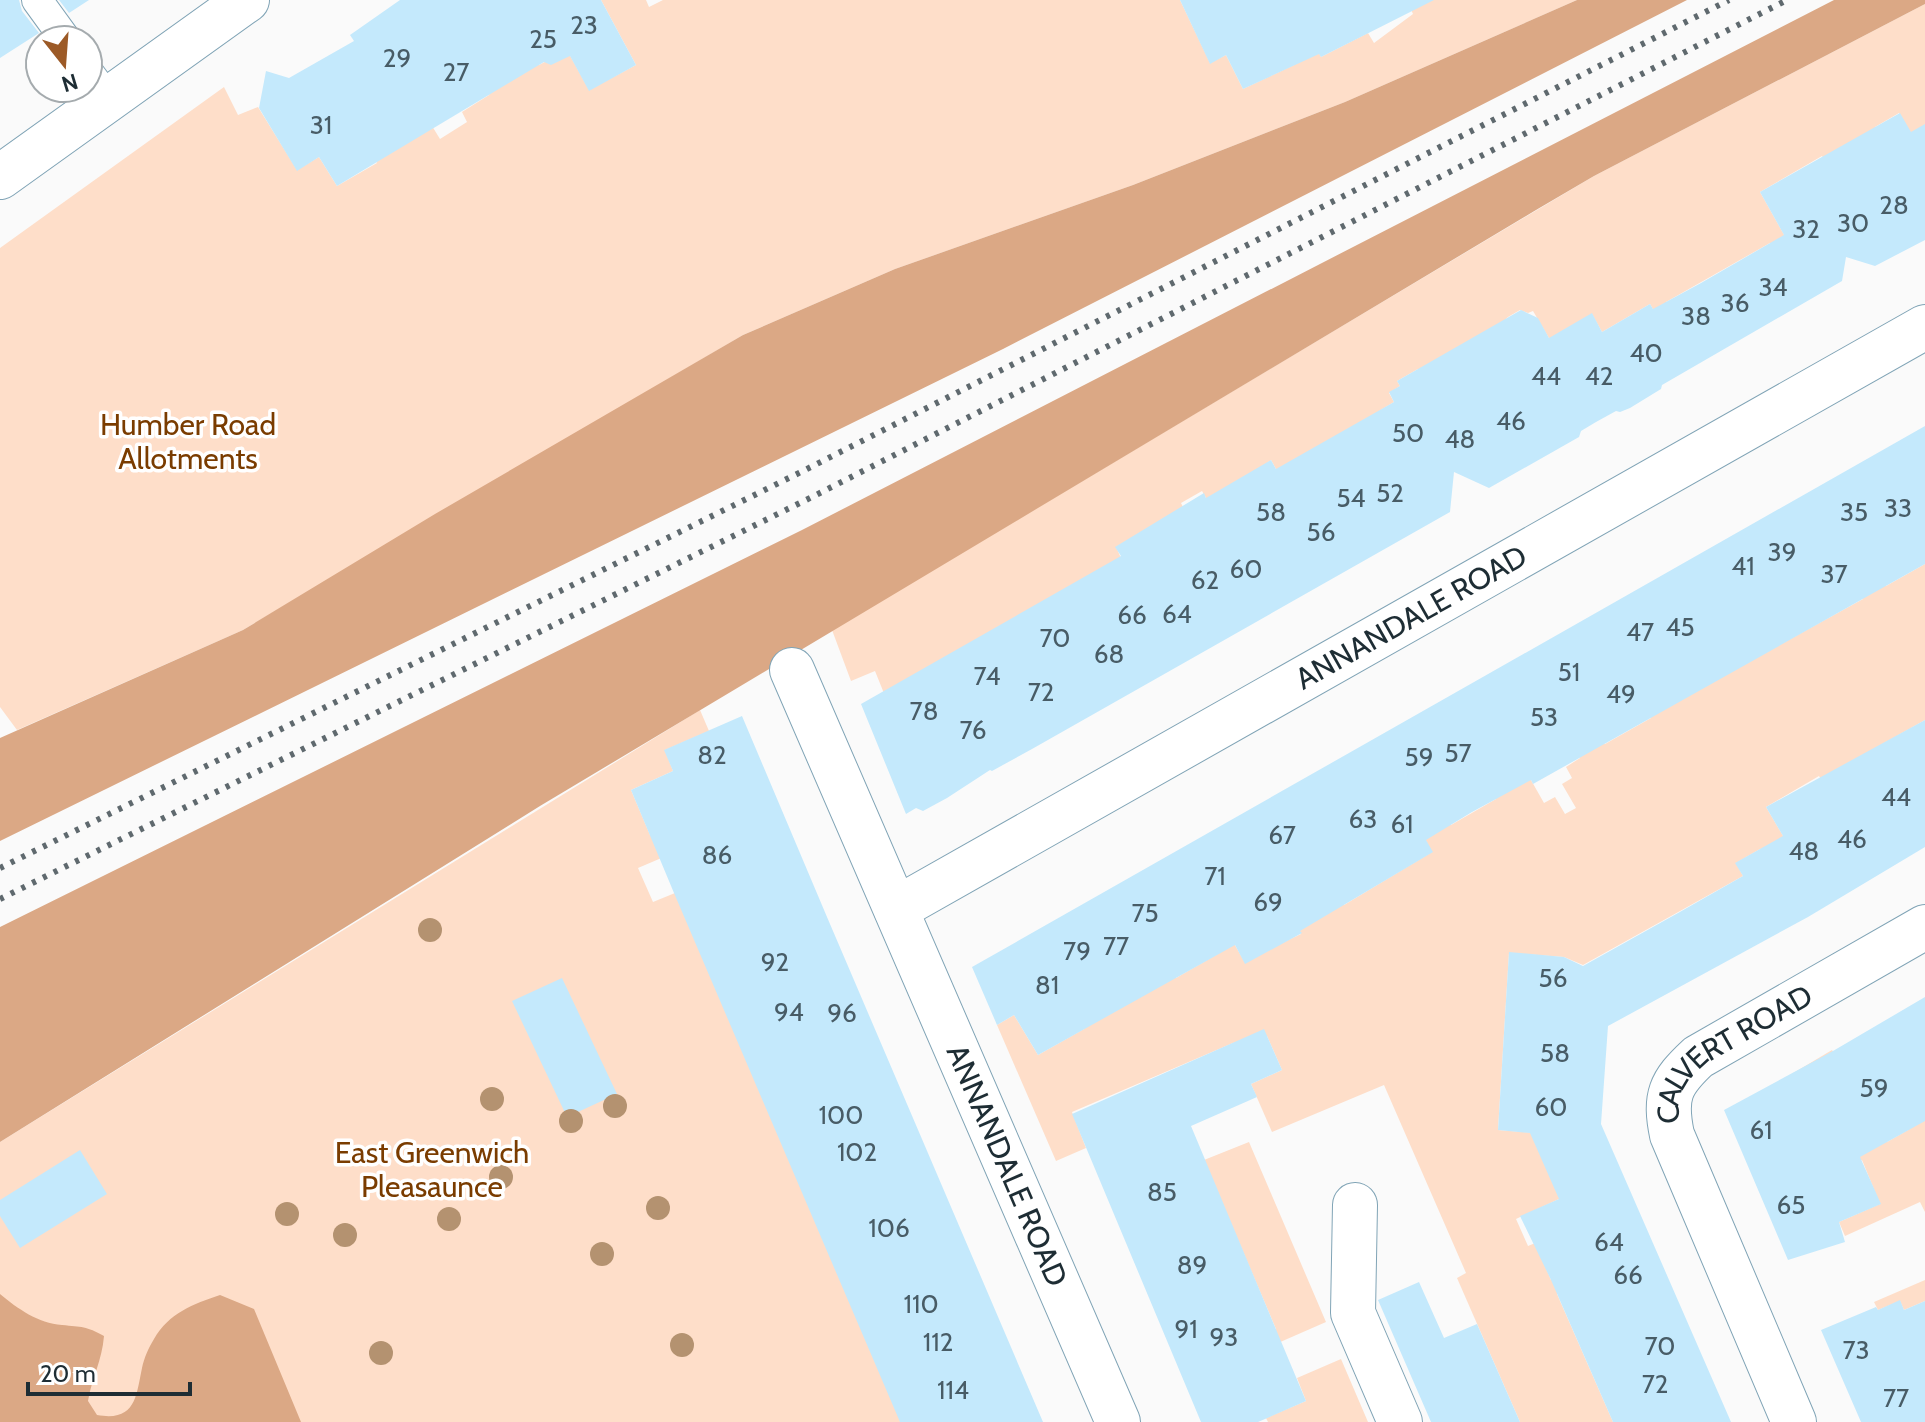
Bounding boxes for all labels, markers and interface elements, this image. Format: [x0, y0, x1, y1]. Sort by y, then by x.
house number: 23 [570, 9, 598, 41]
house number: 25 [529, 23, 557, 55]
north arrow [24, 24, 104, 104]
house number: 29 [383, 42, 411, 74]
house number: 27 [443, 56, 469, 88]
text: N [58, 67, 81, 98]
house number: 31 [310, 109, 332, 141]
house number: 28 [1879, 189, 1909, 221]
house number: 30 [1837, 207, 1869, 239]
house number: 32 [1792, 213, 1820, 245]
house number: 34 [1758, 271, 1788, 303]
house number: 36 [1721, 287, 1749, 319]
house number: 38 [1681, 300, 1711, 332]
house number: 40 [1629, 337, 1663, 369]
house number: 44 [1531, 360, 1561, 392]
house number: 42 [1585, 360, 1613, 392]
house number: 46 [1496, 405, 1526, 437]
park label: Humber Road Allotments [100, 406, 276, 477]
house number: 50 [1392, 417, 1424, 449]
house number: 48 [1445, 423, 1475, 455]
house number: 52 [1376, 477, 1404, 509]
house number: 54 [1336, 482, 1366, 514]
house number: 33 [1884, 492, 1912, 524]
house number: 58 [1256, 496, 1286, 528]
house number: 35 [1840, 496, 1868, 528]
house number: 56 [1307, 516, 1335, 548]
house number: 39 [1768, 536, 1796, 568]
street label: ANNANDALE ROAD [1289, 537, 1533, 697]
house number: 41 [1731, 550, 1755, 582]
house number: 60 [1230, 553, 1262, 585]
house number: 37 [1820, 558, 1848, 590]
house number: 62 [1191, 564, 1219, 596]
house number: 64 [1162, 598, 1192, 630]
house number: 66 [1117, 599, 1147, 631]
house number: 45 [1665, 611, 1695, 643]
house number: 47 [1626, 616, 1654, 648]
house number: 70 [1040, 622, 1071, 654]
house number: 68 [1094, 638, 1124, 670]
house number: 51 [1558, 656, 1580, 688]
house number: 74 [973, 660, 1001, 692]
house number: 72 [1028, 676, 1054, 708]
house number: 49 [1606, 678, 1636, 710]
house number: 78 [910, 695, 938, 727]
house number: 53 [1530, 701, 1558, 733]
house number: 76 [959, 714, 987, 746]
house number: 57 [1444, 737, 1472, 769]
house number: 82 [697, 739, 727, 771]
house number: 59 [1405, 741, 1433, 773]
house number: 44 [1881, 781, 1911, 813]
house number: 63 [1349, 803, 1377, 835]
house number: 61 [1390, 808, 1414, 840]
house number: 67 [1268, 819, 1296, 851]
house number: 46 [1837, 823, 1867, 855]
house number: 48 [1789, 835, 1819, 867]
house number: 86 [702, 839, 732, 871]
house number: 71 [1204, 860, 1226, 892]
house number: 69 [1253, 886, 1283, 918]
house number: 75 [1131, 897, 1159, 929]
house number: 77 [1103, 930, 1129, 962]
house number: 79 [1063, 935, 1091, 967]
house number: 92 [761, 946, 789, 978]
house number: 56 [1539, 962, 1567, 994]
house number: 81 [1035, 969, 1059, 1001]
street label: CALVERT ROAD [1649, 976, 1819, 1125]
house number: 94 [774, 996, 804, 1028]
house number: 96 [827, 997, 857, 1029]
house number: 58 [1540, 1037, 1570, 1069]
street label: ANNANDALE ROAD [939, 1039, 1076, 1292]
house number: 59 [1860, 1072, 1888, 1104]
house number: 60 [1535, 1091, 1567, 1123]
house number: 100 [819, 1099, 863, 1131]
house number: 61 [1749, 1114, 1773, 1146]
park label: East Greenwich Pleasaunce [335, 1134, 529, 1205]
house number: 102 [837, 1136, 877, 1168]
house number: 85 [1147, 1176, 1177, 1208]
house number: 65 [1777, 1189, 1805, 1221]
house number: 106 [868, 1212, 910, 1244]
house number: 64 [1594, 1226, 1624, 1258]
house number: 89 [1177, 1249, 1207, 1281]
house number: 66 [1613, 1259, 1643, 1291]
house number: 110 [903, 1288, 939, 1320]
house number: 91 [1174, 1313, 1198, 1345]
house number: 93 [1210, 1321, 1238, 1353]
house number: 112 [923, 1326, 953, 1358]
house number: 70 [1645, 1330, 1676, 1362]
house number: 73 [1842, 1334, 1870, 1366]
scale bar [28, 1346, 190, 1396]
text: 20 m [40, 1359, 96, 1388]
house number: 72 [1642, 1368, 1668, 1400]
house number: 114 [937, 1374, 969, 1406]
house number: 77 [1883, 1382, 1909, 1414]

